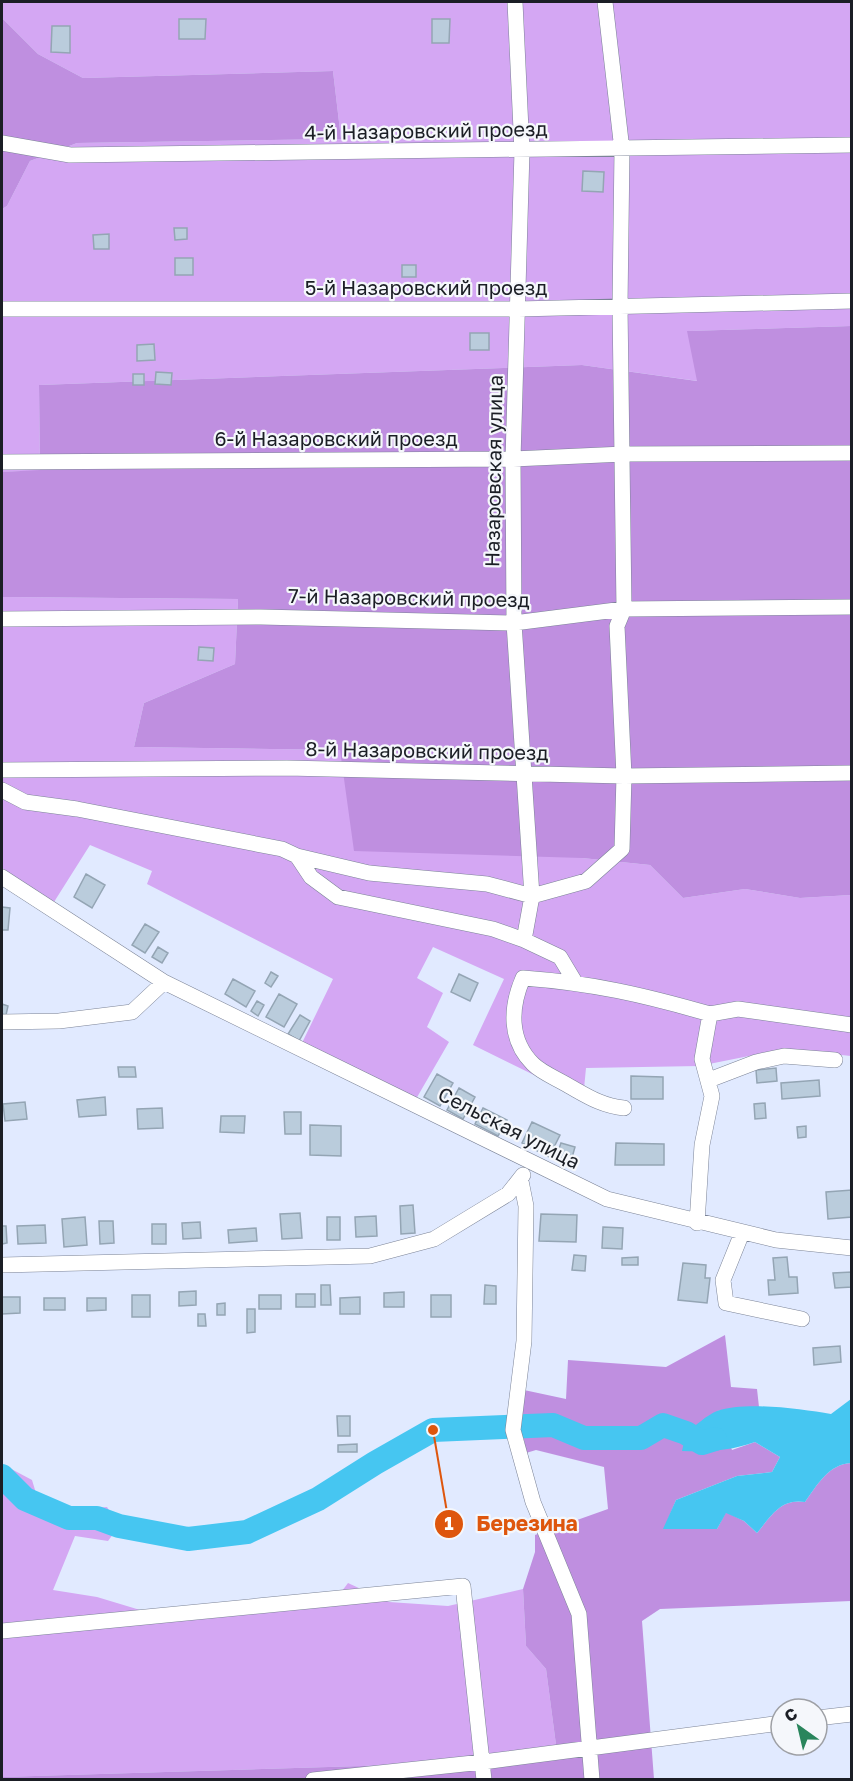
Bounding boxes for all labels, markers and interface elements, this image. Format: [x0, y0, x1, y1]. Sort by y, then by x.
street label: 4-й Назаровский проезд [304, 116, 548, 144]
street label: 5-й Назаровский проезд [305, 275, 547, 299]
street label: Назаровская улица [479, 375, 507, 567]
street label: 6-й Назаровский проезд [214, 426, 458, 450]
street label: 7-й Назаровский проезд [288, 583, 530, 611]
street label: 8-й Назаровский проезд [305, 736, 549, 764]
street label: Сельская улица [435, 1081, 584, 1173]
callout: Березина [434, 1505, 590, 1544]
text: Березина [476, 1510, 578, 1536]
text: 1 [444, 1512, 454, 1534]
north arrow [769, 1697, 829, 1757]
text: С [780, 1703, 801, 1726]

